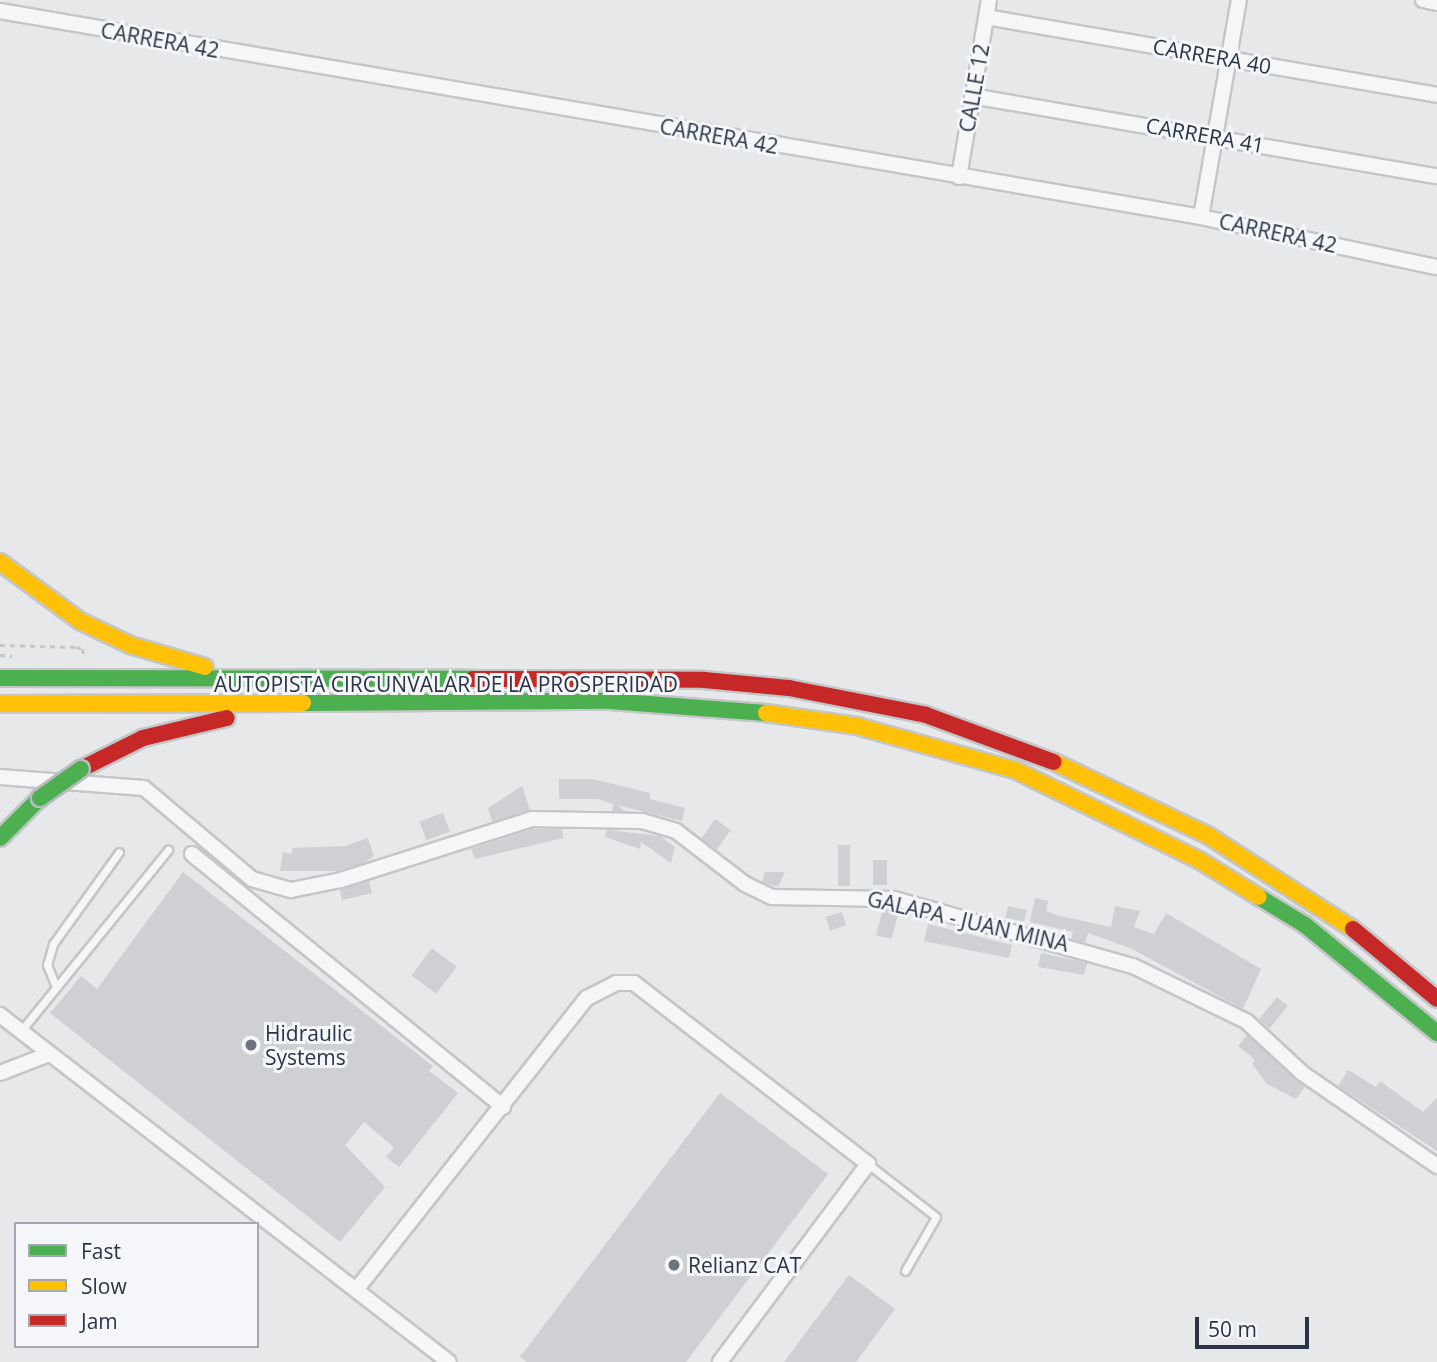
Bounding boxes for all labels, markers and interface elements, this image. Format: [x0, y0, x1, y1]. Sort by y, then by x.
street label: CARRERA 42 [99, 17, 221, 63]
street label: CARRERA 40 [1151, 33, 1273, 79]
street label: CALLE 12 [954, 42, 994, 134]
street label: CARRERA 41 [1144, 112, 1266, 158]
street label: CARRERA 42 [658, 113, 780, 159]
street label: CARRERA 42 [1217, 208, 1339, 258]
street label: AUTOPISTA CIRCUNVALAR DE LA PROSPERIDAD [214, 671, 678, 697]
street label: GALAPA - JUAN MINA [865, 886, 1071, 956]
place label: Hidraulic Systems [265, 1020, 352, 1070]
marker: Hidraulic Systems [243, 1037, 259, 1053]
legend [14, 1222, 259, 1348]
text: Fast [81, 1237, 121, 1265]
place label: Relianz CAT [688, 1252, 801, 1278]
marker: Relianz CAT [666, 1257, 682, 1273]
text: Slow [81, 1272, 127, 1300]
scale bar [1199, 1302, 1313, 1346]
text: Jam [81, 1307, 118, 1335]
text: 50 m [1208, 1315, 1257, 1343]

